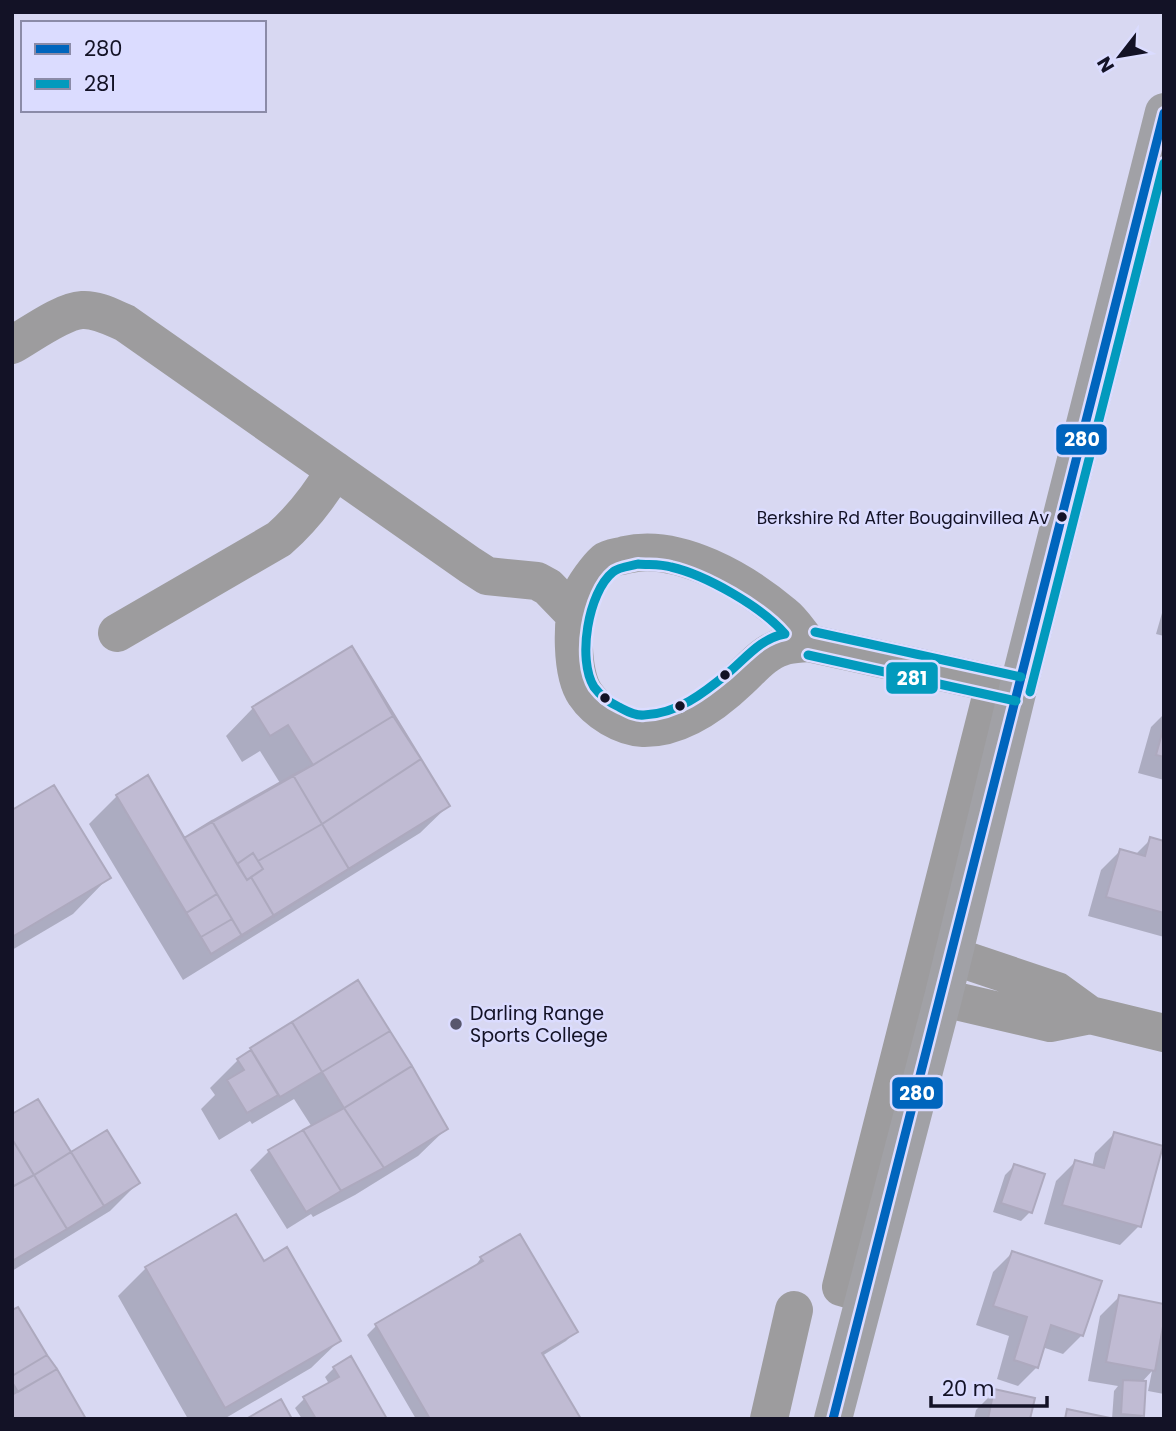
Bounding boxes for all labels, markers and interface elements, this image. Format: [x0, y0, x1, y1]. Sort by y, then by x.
legend [21, 21, 266, 112]
north arrow [1085, 21, 1155, 91]
text: 280 [84, 34, 123, 63]
text: N [1091, 51, 1121, 78]
text: 281 [84, 69, 116, 98]
line badge: 280 [1055, 423, 1108, 456]
text: 280 [1064, 426, 1100, 453]
place label: Berkshire Rd After Bougainvillea Av [757, 506, 1049, 530]
marker: Berkshire Rd After Bougainvillea Av [1055, 510, 1069, 524]
line badge: 281 [885, 661, 939, 695]
text: 281 [897, 665, 927, 692]
unlabelled marker [718, 668, 732, 682]
unlabelled marker [598, 691, 612, 705]
unlabelled marker [673, 699, 687, 713]
place label: Darling Range Sports College [470, 1000, 608, 1049]
marker: Darling Range Sports College [448, 1016, 464, 1032]
line badge: 280 [891, 1076, 944, 1110]
text: 280 [899, 1080, 935, 1107]
scale bar [931, 1364, 1046, 1408]
text: 20 m [942, 1374, 995, 1403]

